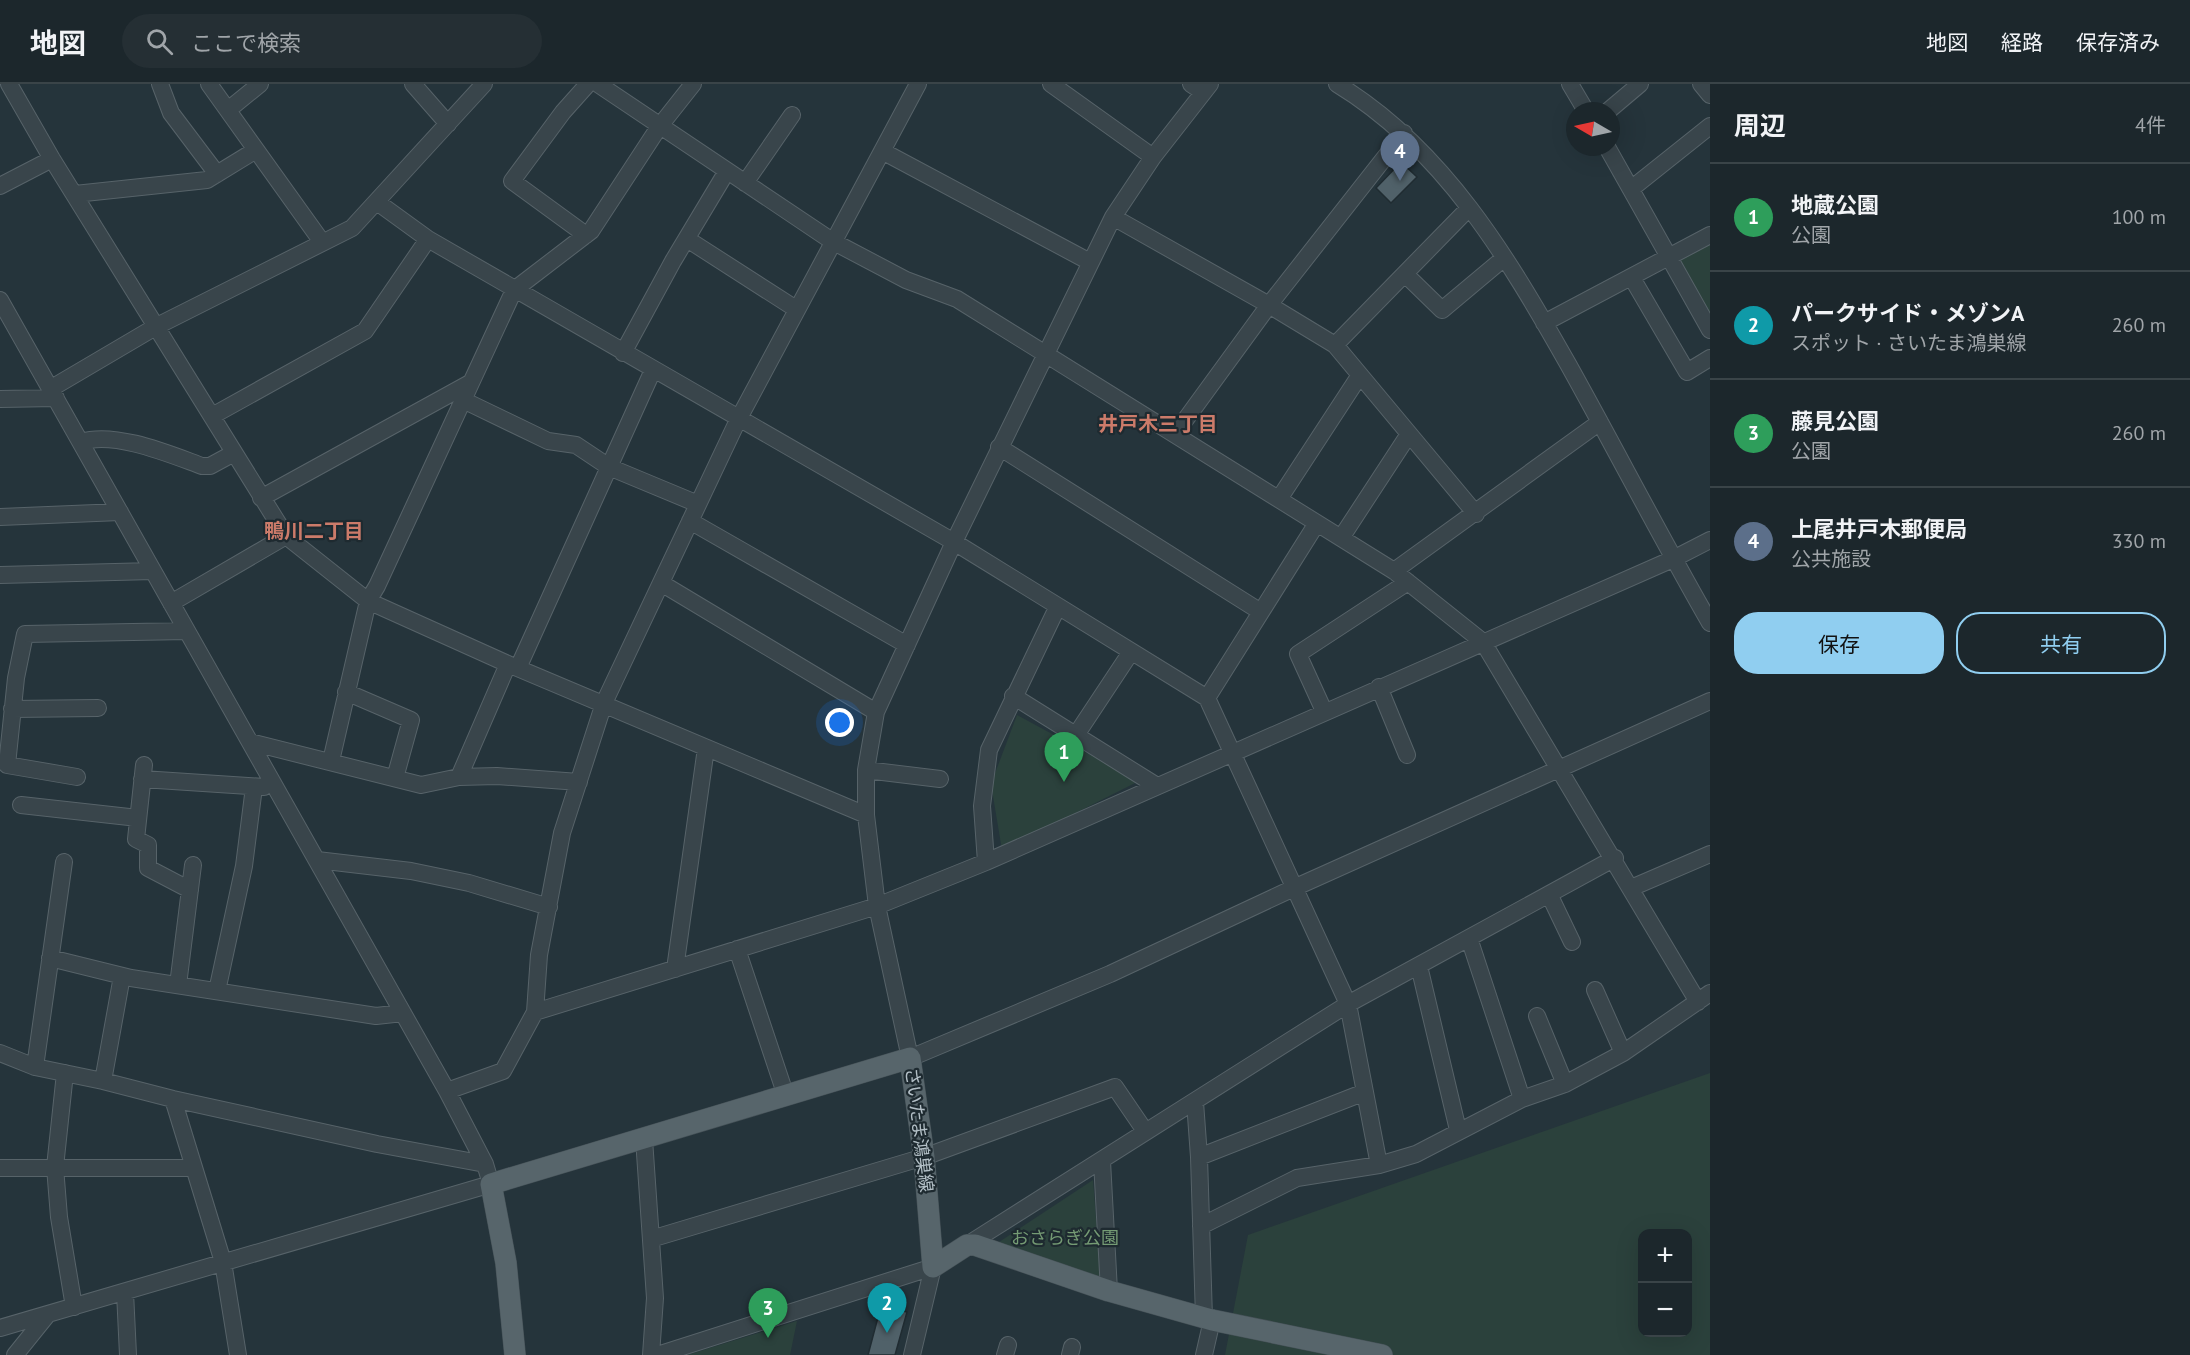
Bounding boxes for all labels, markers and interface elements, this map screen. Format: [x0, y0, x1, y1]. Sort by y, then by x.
search box [122, 14, 542, 68]
text: 地図 [30, 24, 86, 61]
icon: search [143, 25, 176, 58]
text: ここで検索 [191, 29, 301, 57]
text: 地図 [1926, 29, 1968, 56]
text: 経路 [2001, 29, 2043, 56]
text: 保存済み [2076, 29, 2160, 56]
north arrow [1566, 102, 1620, 156]
text: 周辺 [1734, 109, 1786, 142]
text: 4件 [2135, 112, 2166, 138]
pin: 4 [1380, 132, 1420, 181]
text: 地蔵公園 [1791, 191, 1879, 219]
text: 1 [1748, 204, 1759, 230]
text: 100 m [2112, 204, 2166, 230]
text: 公園 [1791, 222, 1831, 248]
text: パークサイド・メゾンA [1791, 299, 2024, 327]
text: 2 [1748, 312, 1759, 338]
text: 260 m [2112, 312, 2166, 338]
text: スポット · さいたま鴻巣線 [1791, 330, 2026, 356]
text: 藤見公園 [1791, 407, 1879, 435]
district label: 井戸木三丁目 [1098, 411, 1218, 437]
text: 3 [1748, 420, 1759, 446]
text: 260 m [2112, 420, 2166, 446]
text: 公園 [1791, 438, 1831, 464]
text: 上尾井戸木郵便局 [1791, 515, 1967, 543]
district label: 鴨川二丁目 [264, 518, 364, 544]
text: 4 [1748, 528, 1759, 554]
text: 330 m [2112, 528, 2166, 554]
text: 公共施設 [1791, 546, 1871, 572]
button: 保存 [1734, 612, 1944, 674]
button: 共有 [1956, 612, 2166, 674]
your location [825, 708, 854, 737]
pin: 1 [1044, 732, 1084, 782]
street label: さいたま鴻巣線 [900, 1066, 939, 1194]
park label: おさらぎ公園 [1011, 1226, 1119, 1249]
map controls [1638, 1229, 1692, 1337]
button: + [1638, 1229, 1692, 1283]
button: − [1638, 1283, 1692, 1337]
pin: 2 [868, 1284, 906, 1333]
pin: 3 [748, 1288, 788, 1338]

